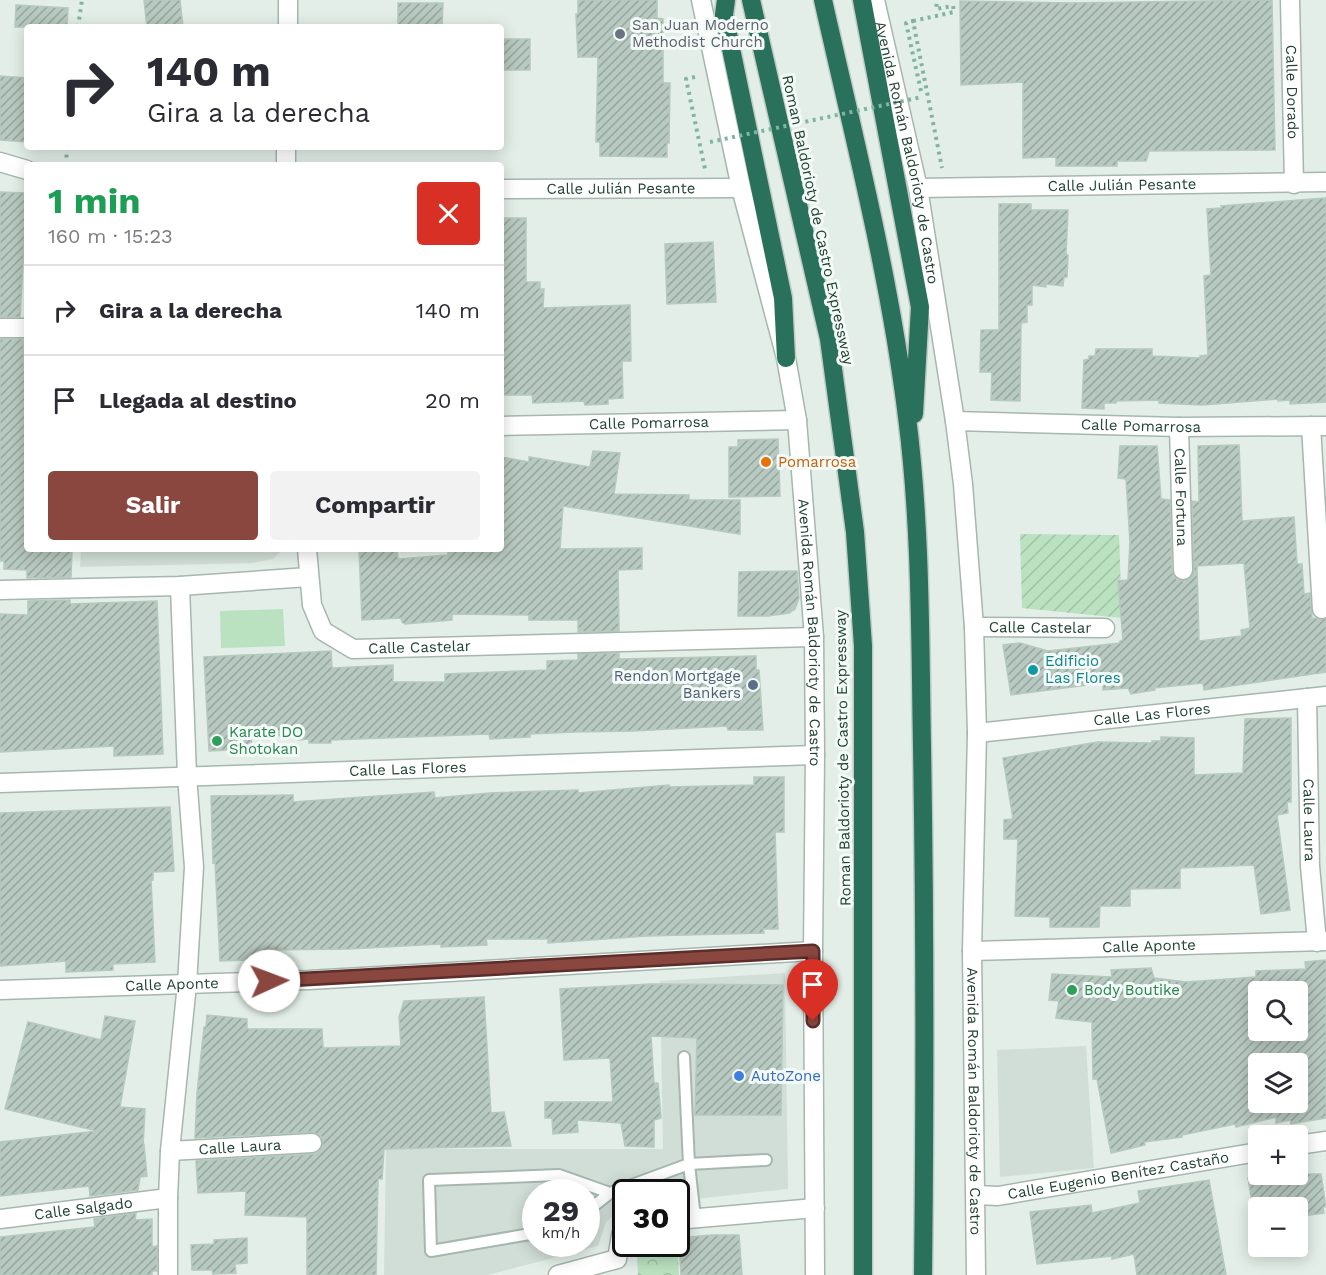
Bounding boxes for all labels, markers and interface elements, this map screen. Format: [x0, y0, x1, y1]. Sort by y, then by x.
place label: San Juan Moderno Methodist Church [632, 16, 769, 51]
street label: Avenida Román Baldorioty de Castro [871, 19, 942, 285]
marker: San Juan Moderno Methodist Church [613, 27, 627, 41]
street label: Calle Dorado [1282, 45, 1302, 139]
text: 140 m [147, 47, 271, 96]
icon: right [48, 48, 126, 126]
street label: Roman Baldorioty de Castro Expressway [778, 73, 858, 367]
text: Gira a la derecha [147, 97, 370, 129]
street label: Calle Julián Pesante [1047, 175, 1196, 195]
street label: Calle Julián Pesante [547, 179, 695, 198]
text: 1 min [48, 180, 140, 222]
button: close [417, 182, 480, 245]
text: 160 m · 15:23 [48, 224, 173, 248]
icon: right [48, 294, 81, 327]
text: Gira a la derecha [99, 298, 282, 323]
text: 140 m [416, 298, 480, 323]
icon: arrive [48, 384, 81, 417]
text: Llegada al destino [99, 388, 297, 413]
text: 20 m [425, 388, 480, 413]
street label: Calle Pomarrosa [589, 413, 710, 433]
street label: Calle Pomarrosa [1081, 415, 1201, 436]
street label: Calle Fortuna [1171, 448, 1191, 547]
place label: Pomarrosa [778, 453, 857, 471]
marker: Pomarrosa [759, 455, 773, 469]
button: Salir [48, 471, 258, 540]
button: Compartir [270, 471, 480, 540]
street label: Avenida Román Baldorioty de Castro [794, 498, 824, 766]
street label: Roman Baldorioty de Castro Expressway [831, 610, 855, 906]
street label: Calle Castelar [989, 618, 1091, 637]
street label: Calle Castelar [368, 637, 471, 658]
place label: Edificio Las Flores [1045, 652, 1121, 687]
marker: Edificio Las Flores [1026, 663, 1040, 677]
place label: Rendon Mortgage Bankers [614, 667, 741, 702]
marker: Rendon Mortgage Bankers [746, 678, 760, 692]
street label: Calle Las Flores [1093, 699, 1211, 730]
place label: Karate DO Shotokan [229, 723, 303, 758]
marker: Karate DO Shotokan [210, 734, 224, 748]
street label: Calle Las Flores [349, 758, 467, 780]
street label: Calle Laura [1299, 778, 1319, 862]
street label: Calle Aponte [1102, 936, 1196, 956]
position arrow [237, 949, 301, 1013]
pin [787, 959, 838, 1021]
street label: Avenida Román Baldorioty de Castro [963, 967, 985, 1235]
icon: arrive [796, 968, 829, 1001]
street label: Calle Aponte [125, 974, 219, 995]
place label: Body Boutike [1084, 981, 1180, 999]
map controls [1248, 981, 1308, 1257]
button: search [1248, 981, 1308, 1041]
marker: Body Boutike [1065, 983, 1079, 997]
button: layers [1248, 1053, 1308, 1113]
place label: AutoZone [751, 1067, 821, 1085]
marker: AutoZone [732, 1069, 746, 1083]
button: + [1248, 1125, 1308, 1185]
street label: Calle Laura [198, 1136, 282, 1158]
street label: Calle Eugenio Benítez Castaño [1006, 1148, 1230, 1203]
speed limit sign: 30 [612, 1179, 690, 1257]
street label: Calle Salgado [33, 1193, 134, 1224]
text: 29 [543, 1193, 579, 1228]
button: − [1248, 1197, 1308, 1257]
text: km/h [542, 1224, 580, 1242]

